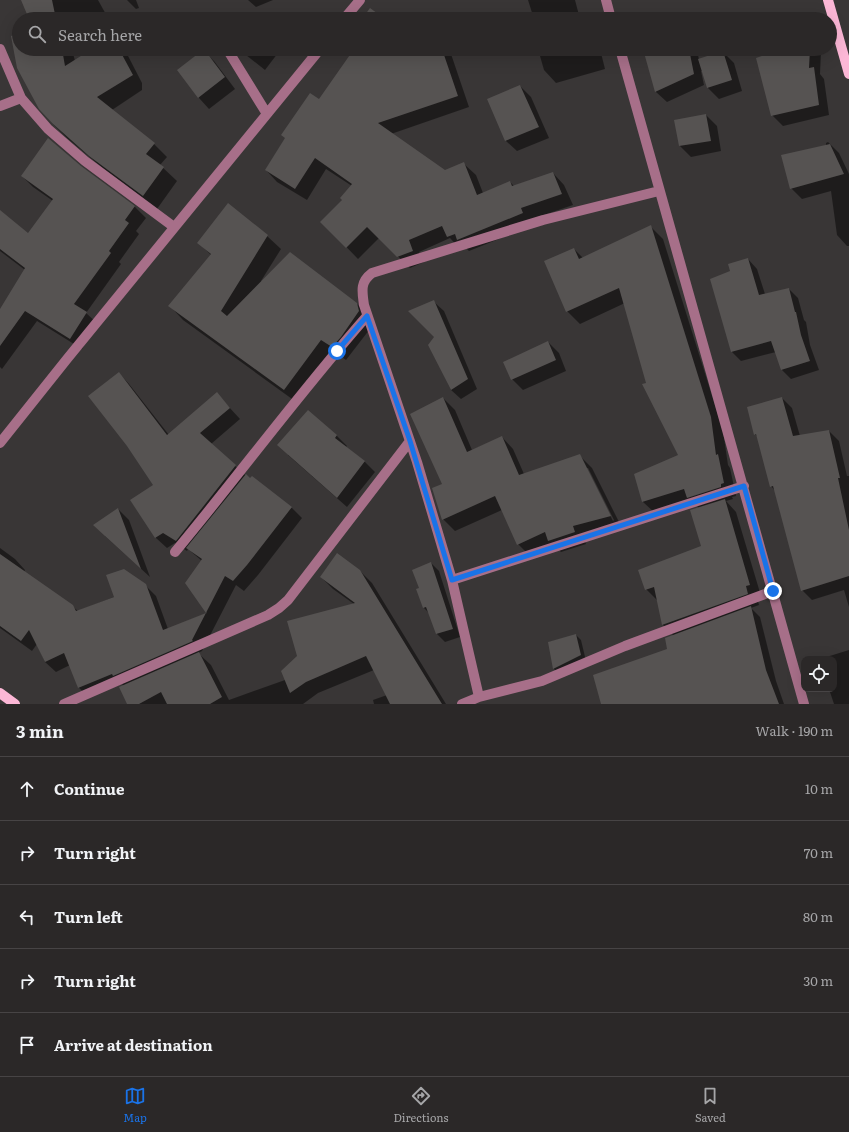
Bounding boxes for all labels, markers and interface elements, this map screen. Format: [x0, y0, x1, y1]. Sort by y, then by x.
search box [12, 12, 837, 56]
icon: search [26, 23, 48, 45]
text: Search here [58, 23, 142, 46]
route start [328, 342, 346, 360]
route end [764, 582, 782, 600]
map controls [801, 656, 837, 692]
button: locate [801, 656, 837, 692]
text: 3 min [16, 718, 64, 743]
text: Walk · 190 m [755, 721, 833, 740]
text: Continue [54, 777, 124, 800]
icon: ahead [16, 778, 38, 800]
text: 10 m [805, 779, 833, 798]
text: Turn right [54, 841, 136, 864]
icon: right [16, 842, 38, 864]
text: 70 m [804, 843, 833, 862]
text: Turn left [54, 905, 123, 928]
icon: left [16, 906, 38, 928]
text: 80 m [803, 907, 833, 926]
text: Turn right [54, 969, 136, 992]
icon: right [16, 970, 38, 992]
text: 30 m [803, 971, 833, 990]
text: Arrive at destination [54, 1033, 213, 1056]
icon: arrive [16, 1034, 38, 1056]
tab: Map [123, 1085, 147, 1125]
tab: Directions [393, 1085, 448, 1125]
tab: Saved [695, 1085, 726, 1125]

